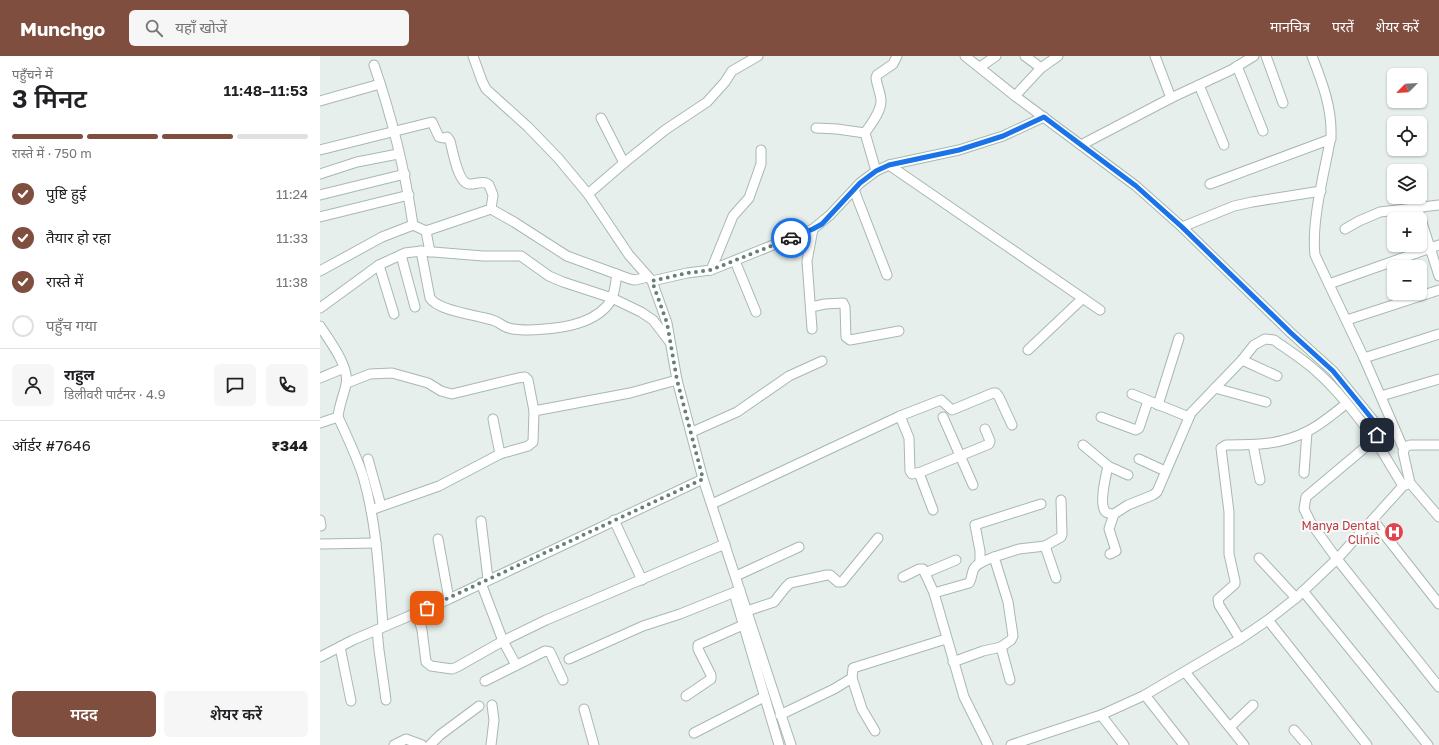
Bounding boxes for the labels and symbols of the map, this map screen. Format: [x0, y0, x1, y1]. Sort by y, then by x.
north arrow [1387, 68, 1427, 108]
courier [771, 218, 811, 258]
pin [1360, 418, 1394, 452]
place label: Manya Dental Clinic [1302, 518, 1380, 547]
hospital icon: Manya Dental Clinic [1383, 521, 1405, 543]
pin [410, 591, 444, 625]

